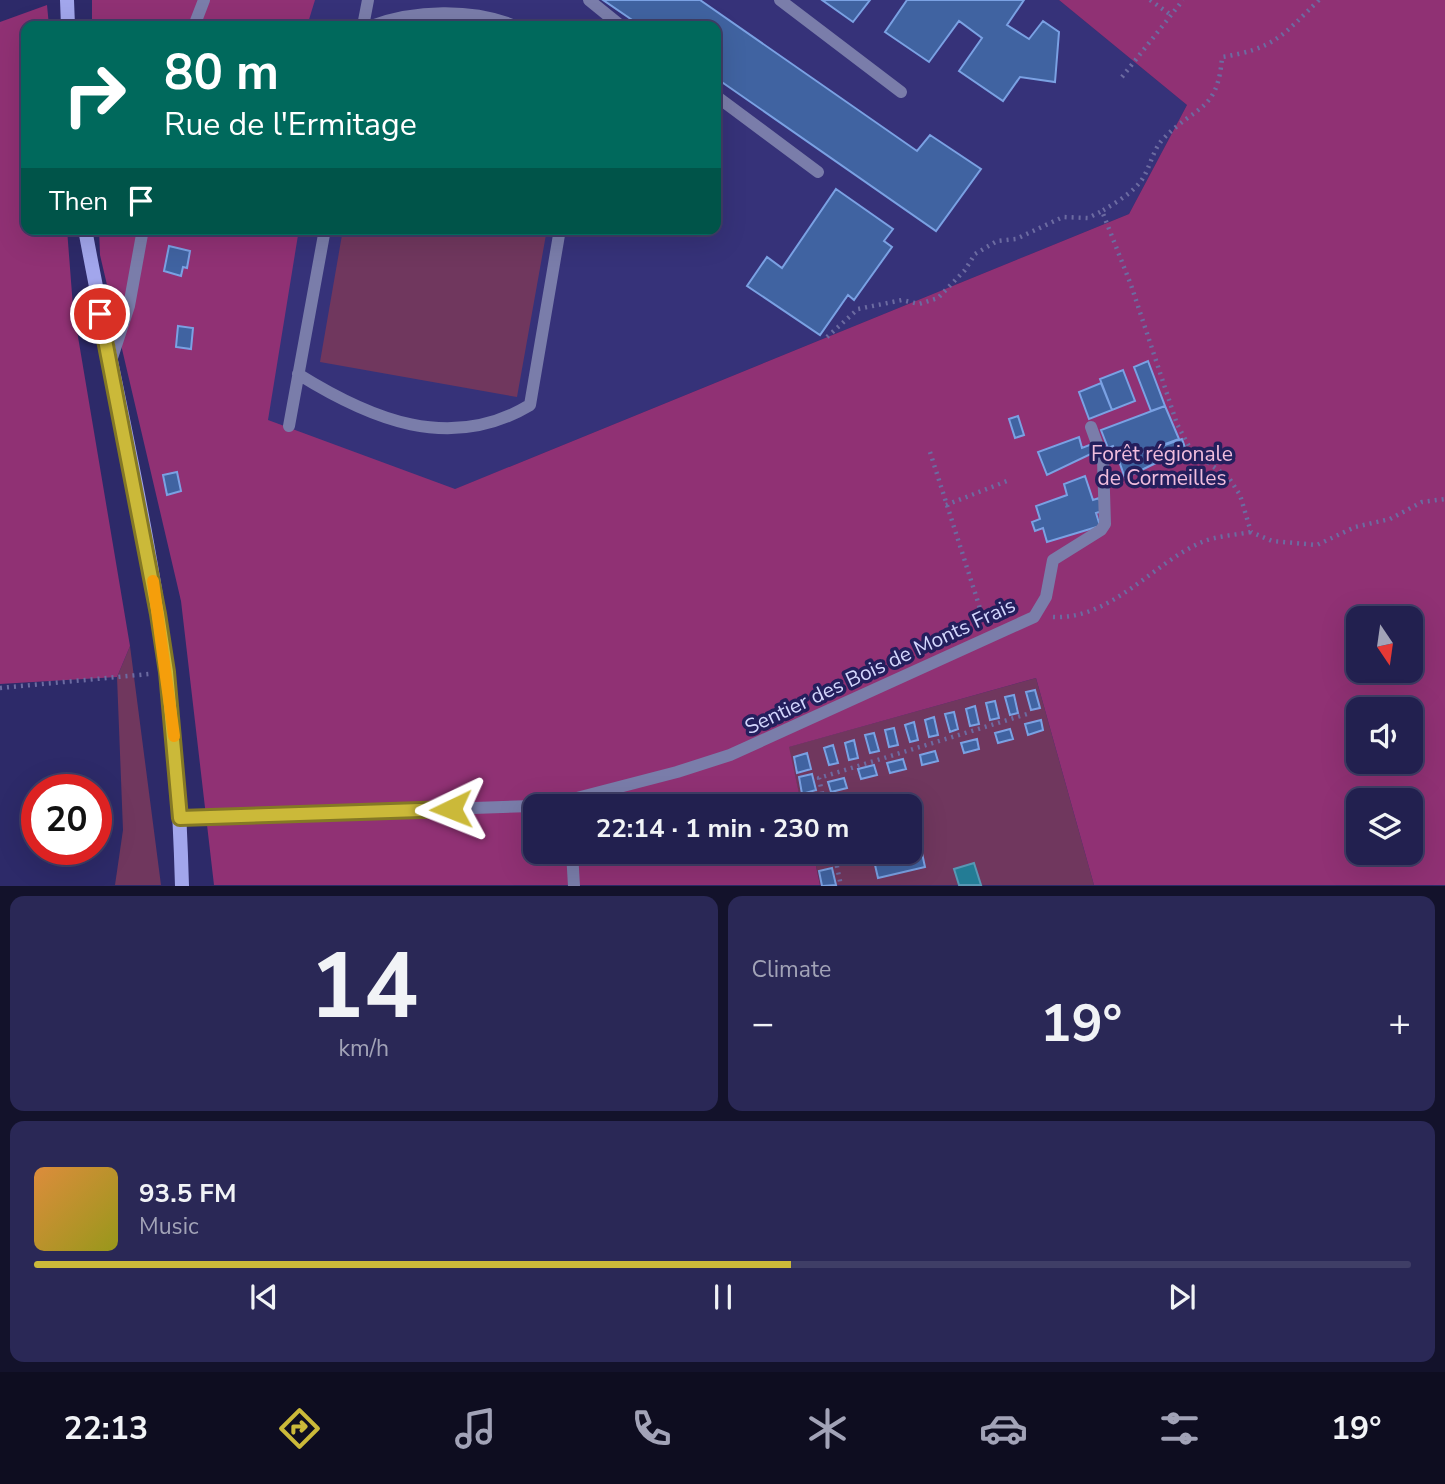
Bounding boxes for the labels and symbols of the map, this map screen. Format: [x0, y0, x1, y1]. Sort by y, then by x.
pin [70, 284, 130, 344]
park label: Forêt régionale de Cormeilles [1091, 440, 1233, 492]
street label: Sentier des Bois de Monts Frais [740, 591, 1020, 741]
north arrow [1346, 606, 1423, 682]
position arrow [414, 772, 488, 846]
speed limit sign: 20 [21, 774, 112, 865]

